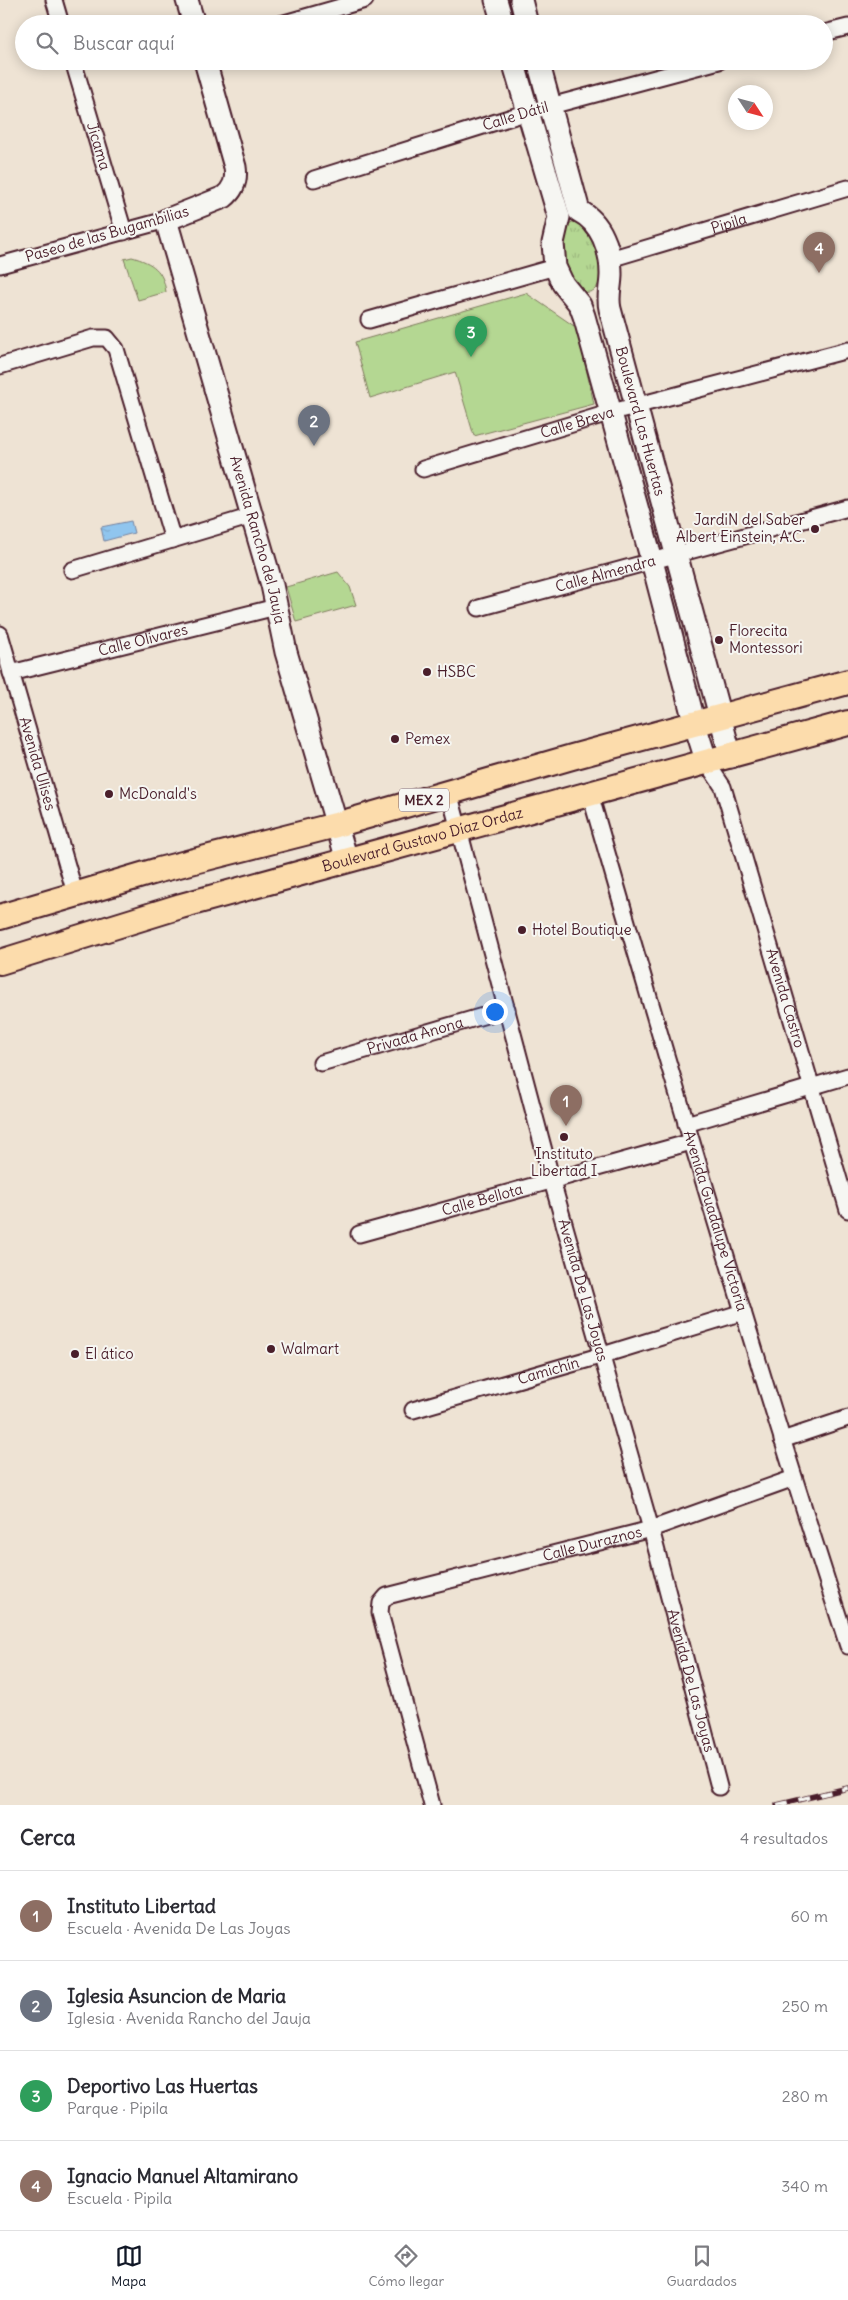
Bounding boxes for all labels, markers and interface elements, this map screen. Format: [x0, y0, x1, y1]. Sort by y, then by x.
search box [15, 15, 833, 70]
icon: search [33, 29, 61, 57]
text: Buscar aquí [73, 31, 174, 55]
north arrow [728, 85, 773, 130]
street label: Calle Dátil [480, 97, 550, 135]
street label: Jicama [83, 120, 115, 173]
street label: Paseo de las Bugambilias [23, 201, 191, 266]
street label: Pipila [709, 209, 749, 237]
pin: 4 [803, 232, 835, 273]
pin: 3 [455, 316, 487, 357]
street label: Boulevard Las Huertas [612, 344, 670, 498]
street label: Calle Breva [538, 402, 617, 442]
pin: 2 [298, 405, 330, 446]
street label: Avenida Rancho del Jauja [226, 453, 290, 626]
place label: JardiN del Saber Albert Einstein, A.C. [676, 510, 805, 546]
marker: JardiN del Saber Albert Einstein, A.C. [809, 523, 821, 535]
street label: Calle Almendra [553, 550, 658, 596]
street label: Calle Olivares [96, 619, 190, 660]
place label: Florecita Montessori [729, 621, 803, 657]
marker: Florecita Montessori [713, 634, 725, 646]
place label: HSBC [437, 662, 476, 681]
marker: HSBC [421, 666, 433, 678]
street label: Avenida Ulises [15, 714, 61, 813]
place label: Pemex [405, 729, 451, 748]
marker: Pemex [389, 733, 401, 745]
place label: McDonald's [119, 784, 197, 803]
marker: McDonald's [103, 788, 115, 800]
road number: MEX 2 [399, 788, 449, 812]
street label: Boulevard Gustavo Díaz Ordaz [320, 803, 525, 876]
place label: Hotel Boutique [532, 920, 632, 939]
marker: Hotel Boutique [516, 924, 528, 936]
street label: Avenida Castro [762, 946, 810, 1050]
your location [482, 999, 508, 1025]
street label: Privada Anona [365, 1012, 466, 1058]
pin: 1 [550, 1085, 582, 1126]
street label: Avenida Guadalupe Victoria [680, 1128, 752, 1314]
marker: Instituto Libertad I [558, 1131, 570, 1143]
place label: Instituto Libertad I [531, 1144, 597, 1180]
street label: Calle Bellota [439, 1179, 525, 1220]
street label: Avenida De Las Joyas [554, 1217, 613, 1364]
place label: Walmart [281, 1339, 339, 1358]
marker: Walmart [265, 1343, 277, 1355]
place label: El ático [85, 1344, 134, 1363]
marker: El ático [69, 1348, 81, 1360]
street label: Camichín [515, 1352, 582, 1388]
street label: Calle Duraznos [540, 1522, 644, 1565]
street label: Avenida De Las Joyas [663, 1607, 719, 1754]
text: Cerca [20, 1824, 75, 1851]
text: 4 resultados [740, 1828, 828, 1848]
text: Instituto Libertad [67, 1894, 216, 1918]
text: 1 [33, 1906, 39, 1926]
text: 60 m [790, 1906, 828, 1926]
text: Escuela · Avenida De Las Joyas [67, 1918, 291, 1938]
text: Iglesia Asuncion de Maria [67, 1984, 286, 2008]
text: 2 [32, 1996, 40, 2016]
text: 250 m [782, 1996, 828, 2016]
text: Iglesia · Avenida Rancho del Jauja [67, 2008, 311, 2028]
text: Deportivo Las Huertas [67, 2074, 258, 2098]
text: 3 [31, 2086, 41, 2106]
text: 280 m [782, 2086, 828, 2106]
text: Parque · Pipila [67, 2098, 168, 2118]
text: Ignacio Manuel Altamirano [67, 2164, 298, 2188]
text: 4 [31, 2176, 41, 2196]
text: 340 m [781, 2176, 828, 2196]
text: Escuela · Pipila [67, 2188, 172, 2208]
tab: Mapa [111, 2242, 146, 2290]
tab: Cómo llegar [369, 2242, 444, 2290]
tab: Guardados [666, 2242, 737, 2290]

